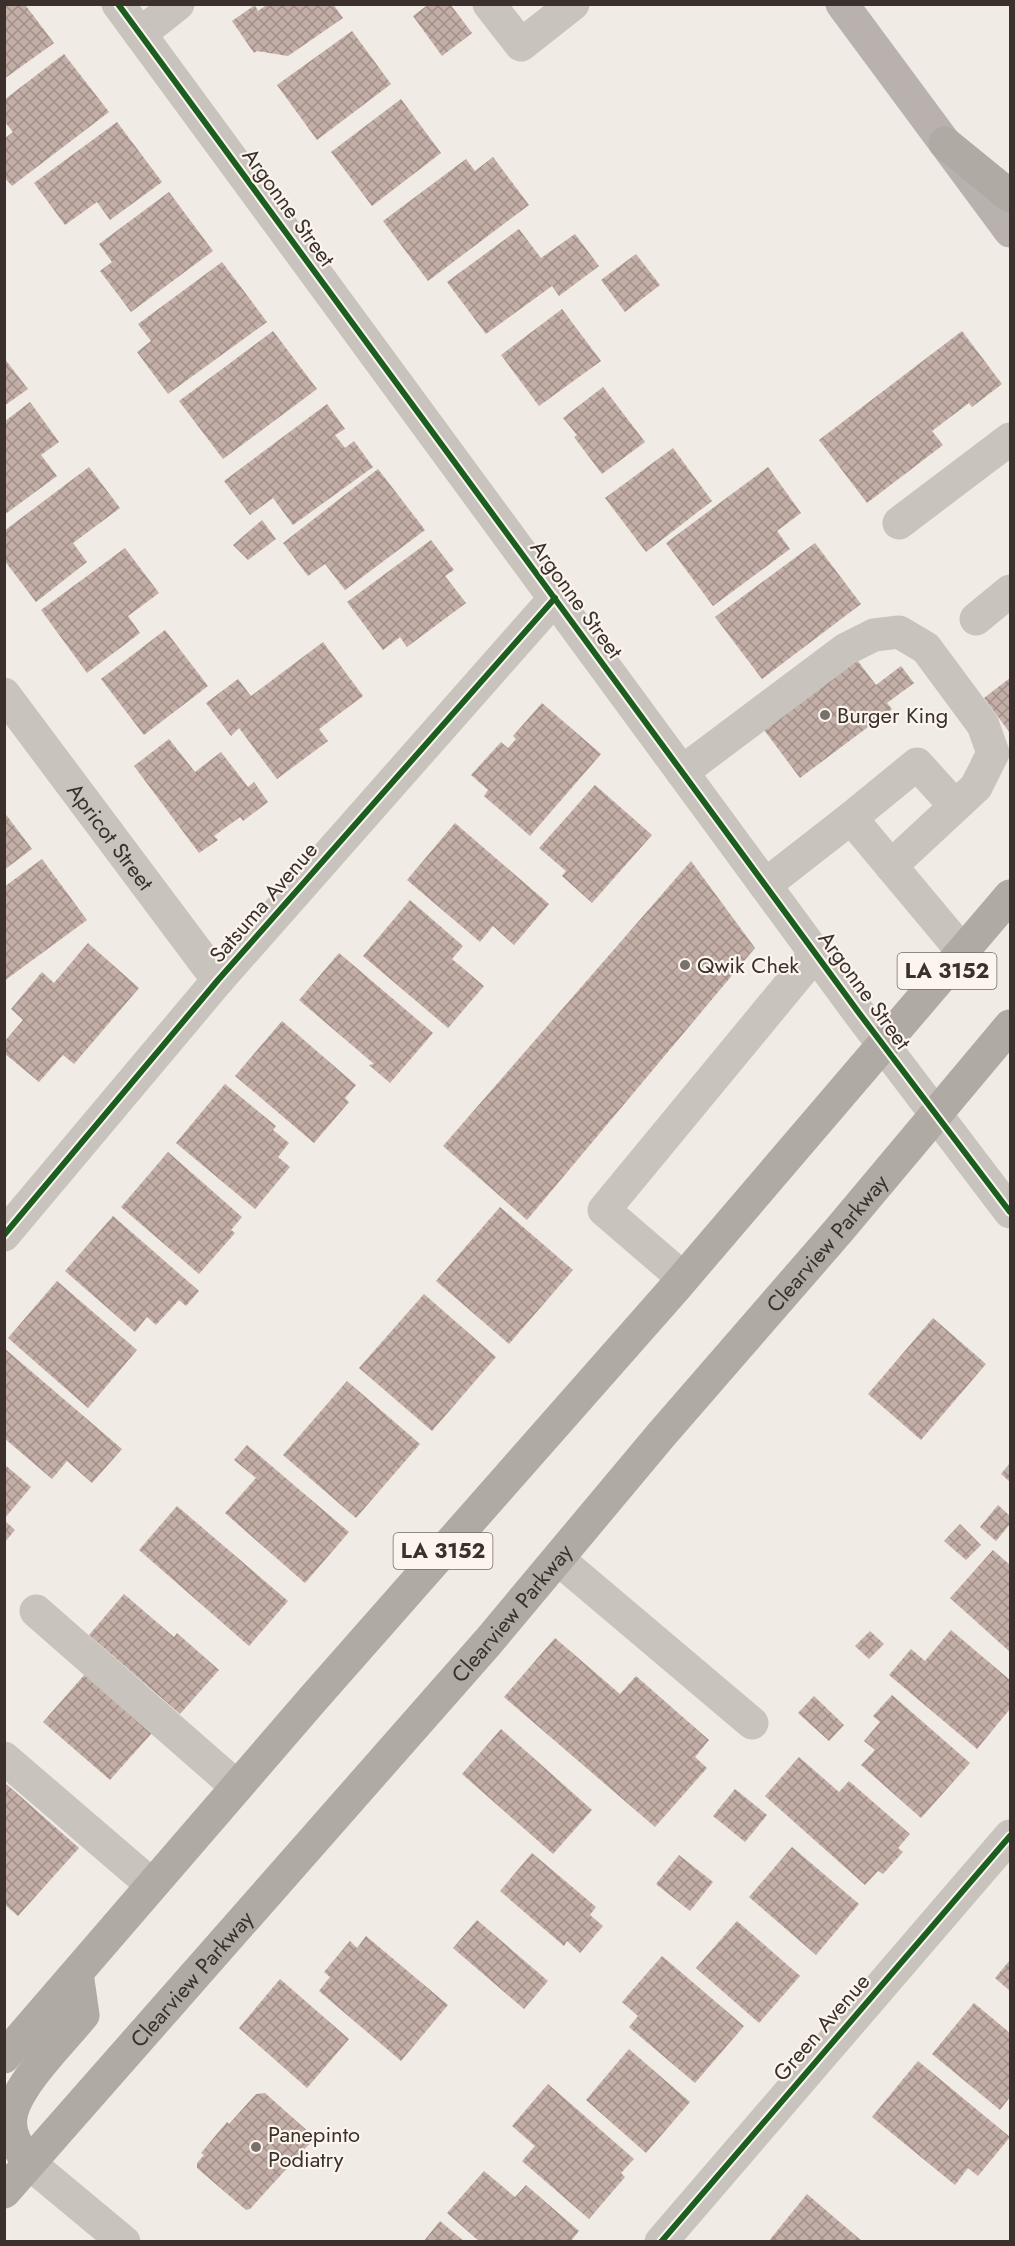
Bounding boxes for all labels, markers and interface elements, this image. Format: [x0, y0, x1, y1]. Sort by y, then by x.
street label: Argonne Street [235, 141, 343, 274]
street label: Argonne Street [523, 533, 631, 666]
place label: Burger King [837, 699, 948, 731]
marker: Burger King [818, 708, 832, 722]
street label: Apricot Street [60, 776, 162, 898]
street label: Satsuma Avenue [201, 834, 325, 970]
street label: Argonne Street [811, 924, 919, 1057]
place label: Qwik Chek [697, 949, 799, 981]
road number: LA 3152 [898, 953, 996, 989]
marker: Qwik Chek [678, 958, 692, 972]
street label: Clearview Parkway [758, 1167, 896, 1319]
road number: LA 3152 [394, 1533, 492, 1569]
street label: Clearview Parkway [444, 1536, 580, 1689]
street label: Clearview Parkway [122, 1903, 261, 2054]
street label: Green Avenue [765, 1966, 877, 2088]
place label: Panepinto Podiatry [268, 2118, 360, 2175]
marker: Panepinto Podiatry [249, 2140, 263, 2154]

